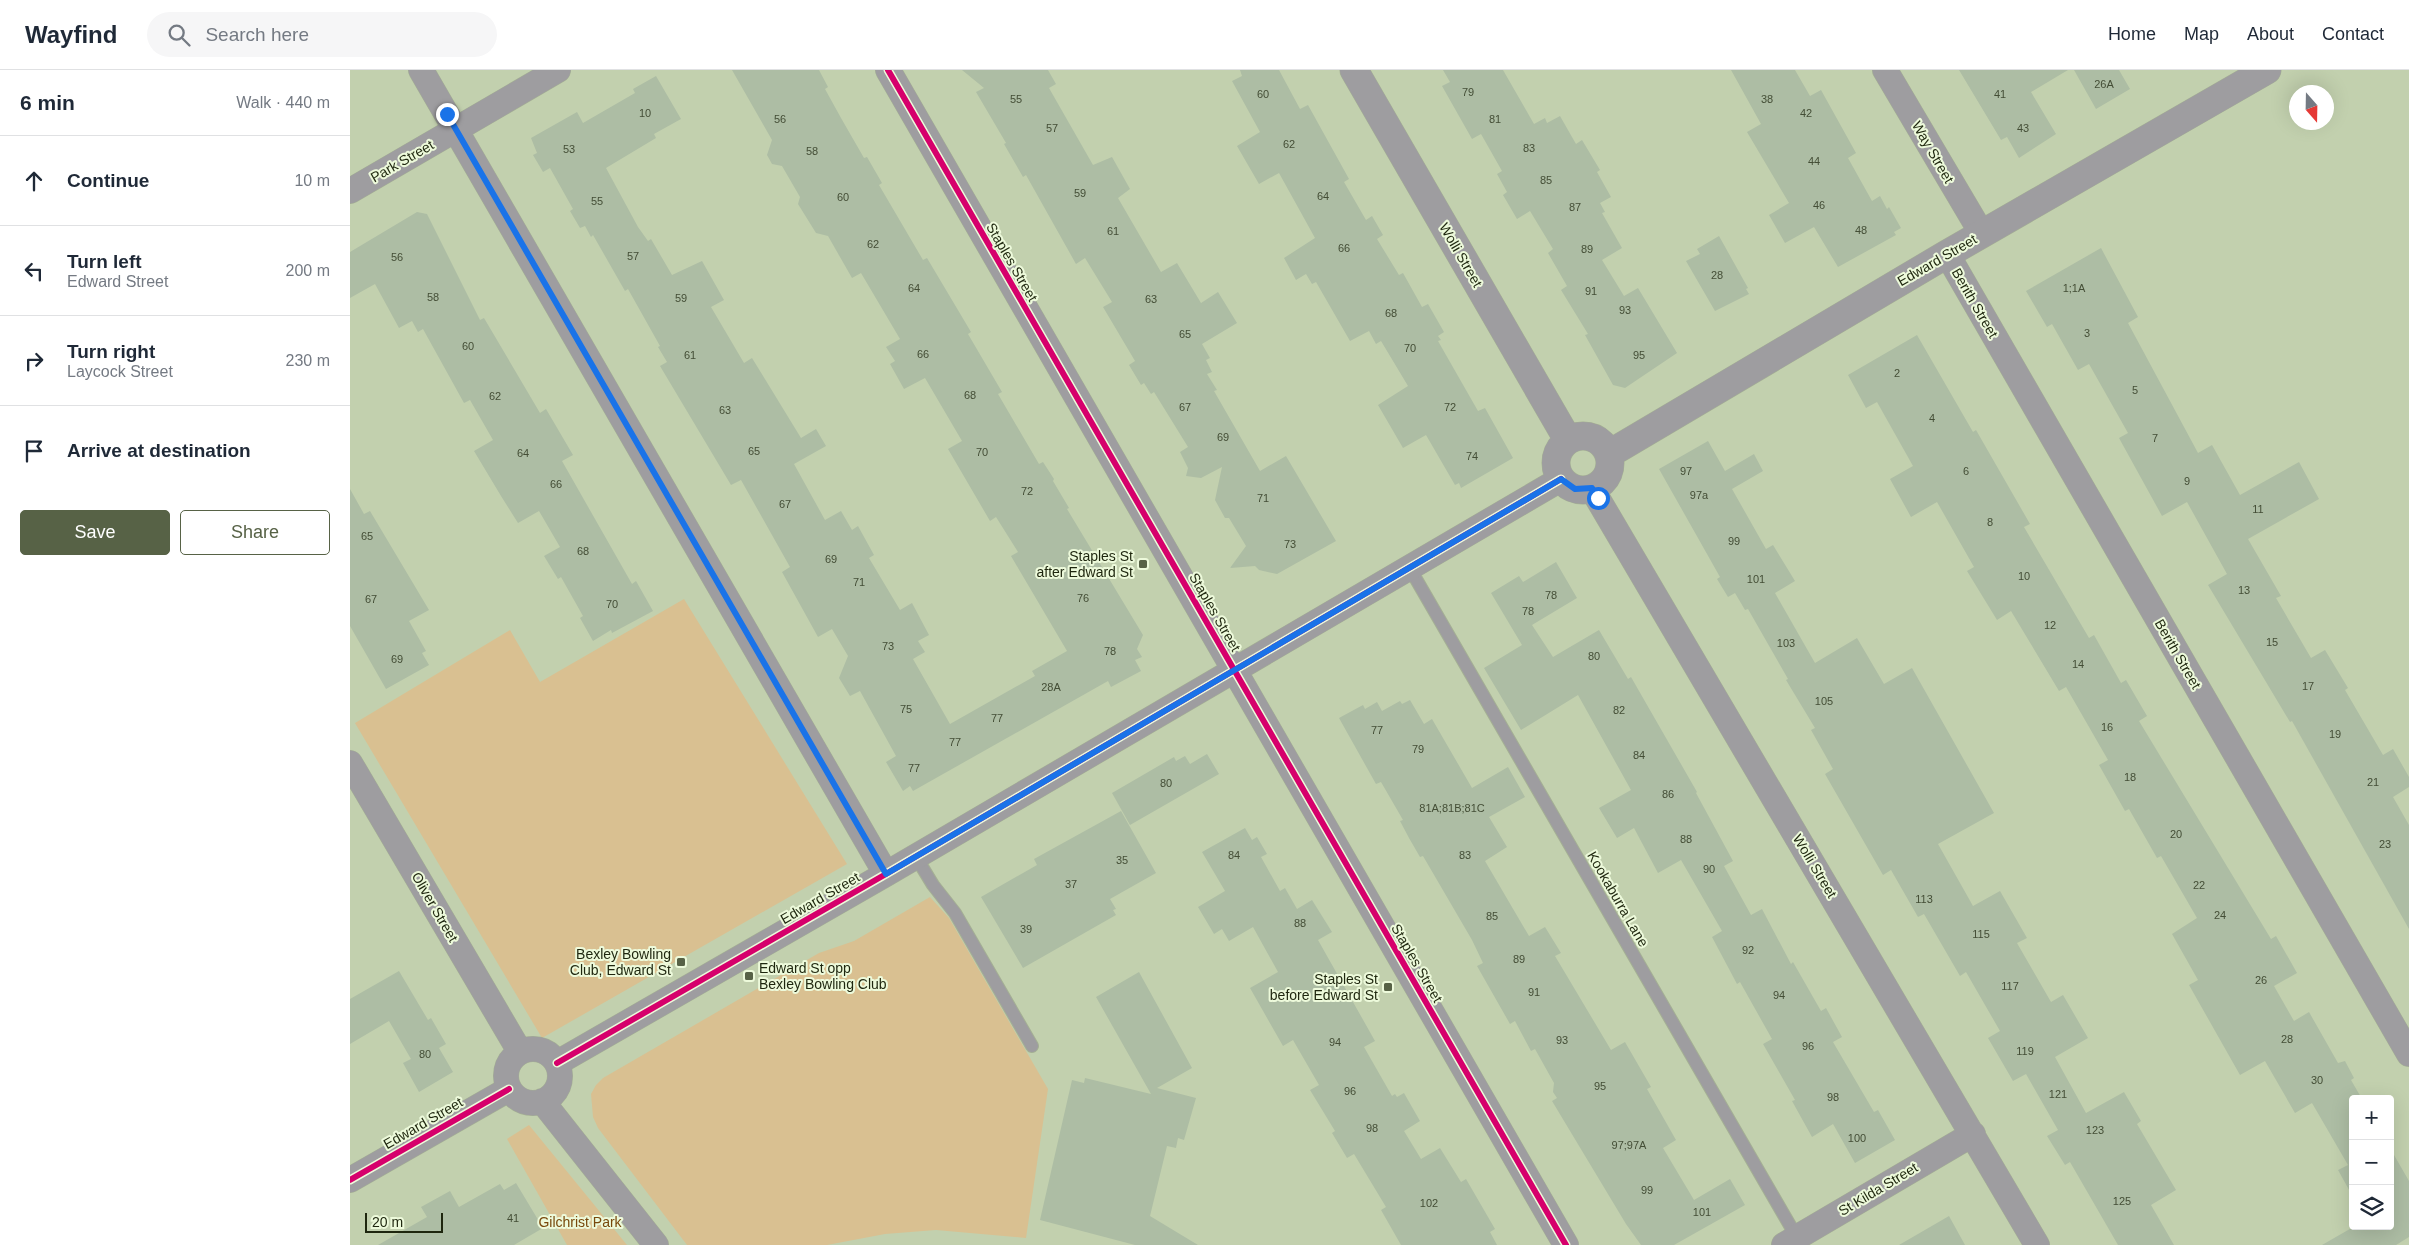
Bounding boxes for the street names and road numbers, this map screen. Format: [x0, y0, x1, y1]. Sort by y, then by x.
street label: Way Street [1909, 118, 1957, 186]
street label: Park Street [368, 137, 436, 185]
street label: Staples Street [983, 220, 1041, 304]
street label: Wolli Street [1436, 220, 1486, 290]
street label: Edward Street [1895, 231, 1980, 289]
street label: Berith Street [1949, 265, 2001, 341]
street label: Staples Street [1186, 570, 1244, 654]
street label: Berith Street [2152, 616, 2204, 692]
street label: Wolli Street [1790, 831, 1840, 901]
street label: Kookaburra Lane [1584, 848, 1652, 950]
street label: Oliver Street [409, 869, 461, 945]
street label: Edward Street [778, 869, 863, 927]
street label: Staples Street [1388, 921, 1446, 1005]
street label: Edward Street [381, 1094, 466, 1152]
street label: St Kilda Street [1836, 1159, 1921, 1219]

